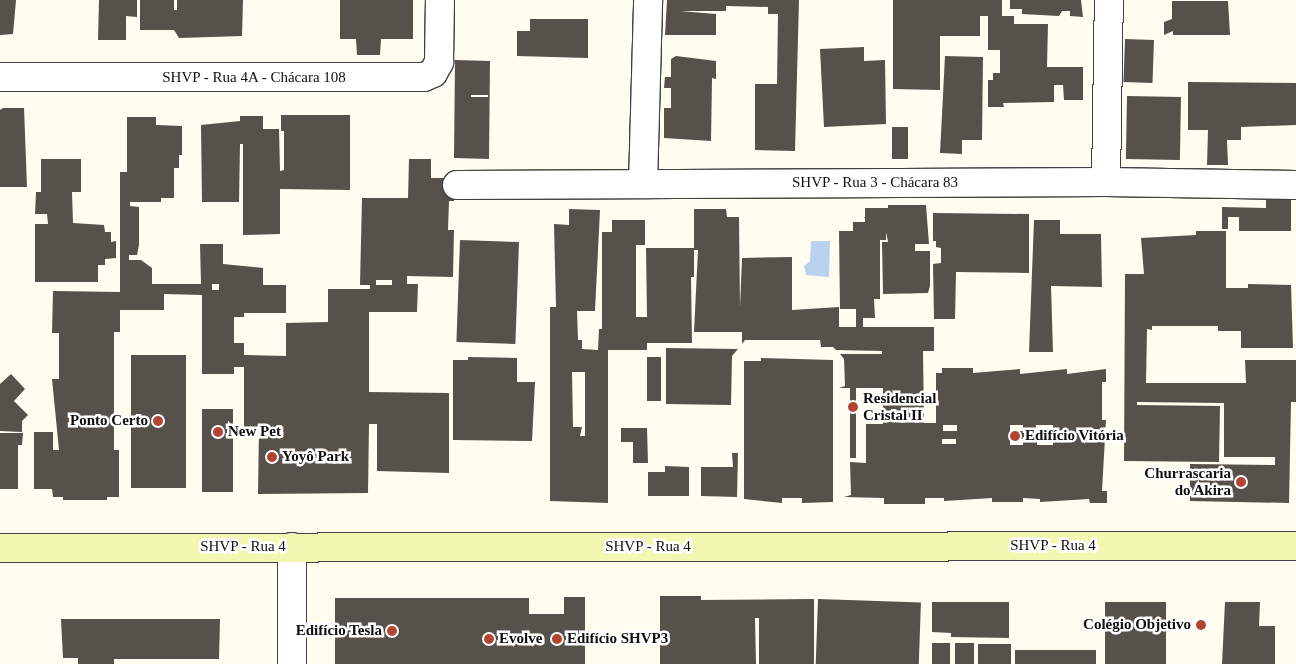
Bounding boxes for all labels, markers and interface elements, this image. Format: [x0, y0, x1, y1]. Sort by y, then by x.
street label: SHVP - Rua 4A - Chácara 108 [162, 69, 346, 87]
street label: SHVP - Rua 3 - Chácara 83 [792, 174, 958, 192]
place label: Residencial Cristal II [863, 389, 936, 424]
marker: Residencial Cristal II [847, 401, 859, 413]
place label: Ponto Certo [70, 412, 148, 430]
marker: Ponto Certo [152, 415, 164, 427]
place label: New Pet [228, 423, 281, 441]
marker: New Pet [212, 426, 224, 438]
place label: Edifício Vitória [1025, 427, 1124, 445]
marker: Edifício Vitória [1009, 430, 1021, 442]
place label: Yoyô Park [282, 448, 349, 466]
marker: Yoyô Park [266, 451, 278, 463]
place label: Churrascaria do Akira [1144, 464, 1231, 499]
marker: Churrascaria do Akira [1235, 476, 1247, 488]
street label: SHVP - Rua 4 [1010, 537, 1096, 555]
street label: SHVP - Rua 4 [200, 538, 286, 556]
street label: SHVP - Rua 4 [605, 538, 691, 556]
place label: Colégio Objetivo [1083, 616, 1191, 634]
marker: Colégio Objetivo [1195, 619, 1207, 631]
place label: Edifício Tesla [295, 622, 382, 640]
marker: Edifício Tesla [386, 625, 398, 637]
place label: Evolve [499, 630, 542, 648]
place label: Edifício SHVP3 [567, 630, 668, 648]
marker: Evolve [483, 633, 495, 645]
marker: Edifício SHVP3 [551, 633, 563, 645]

